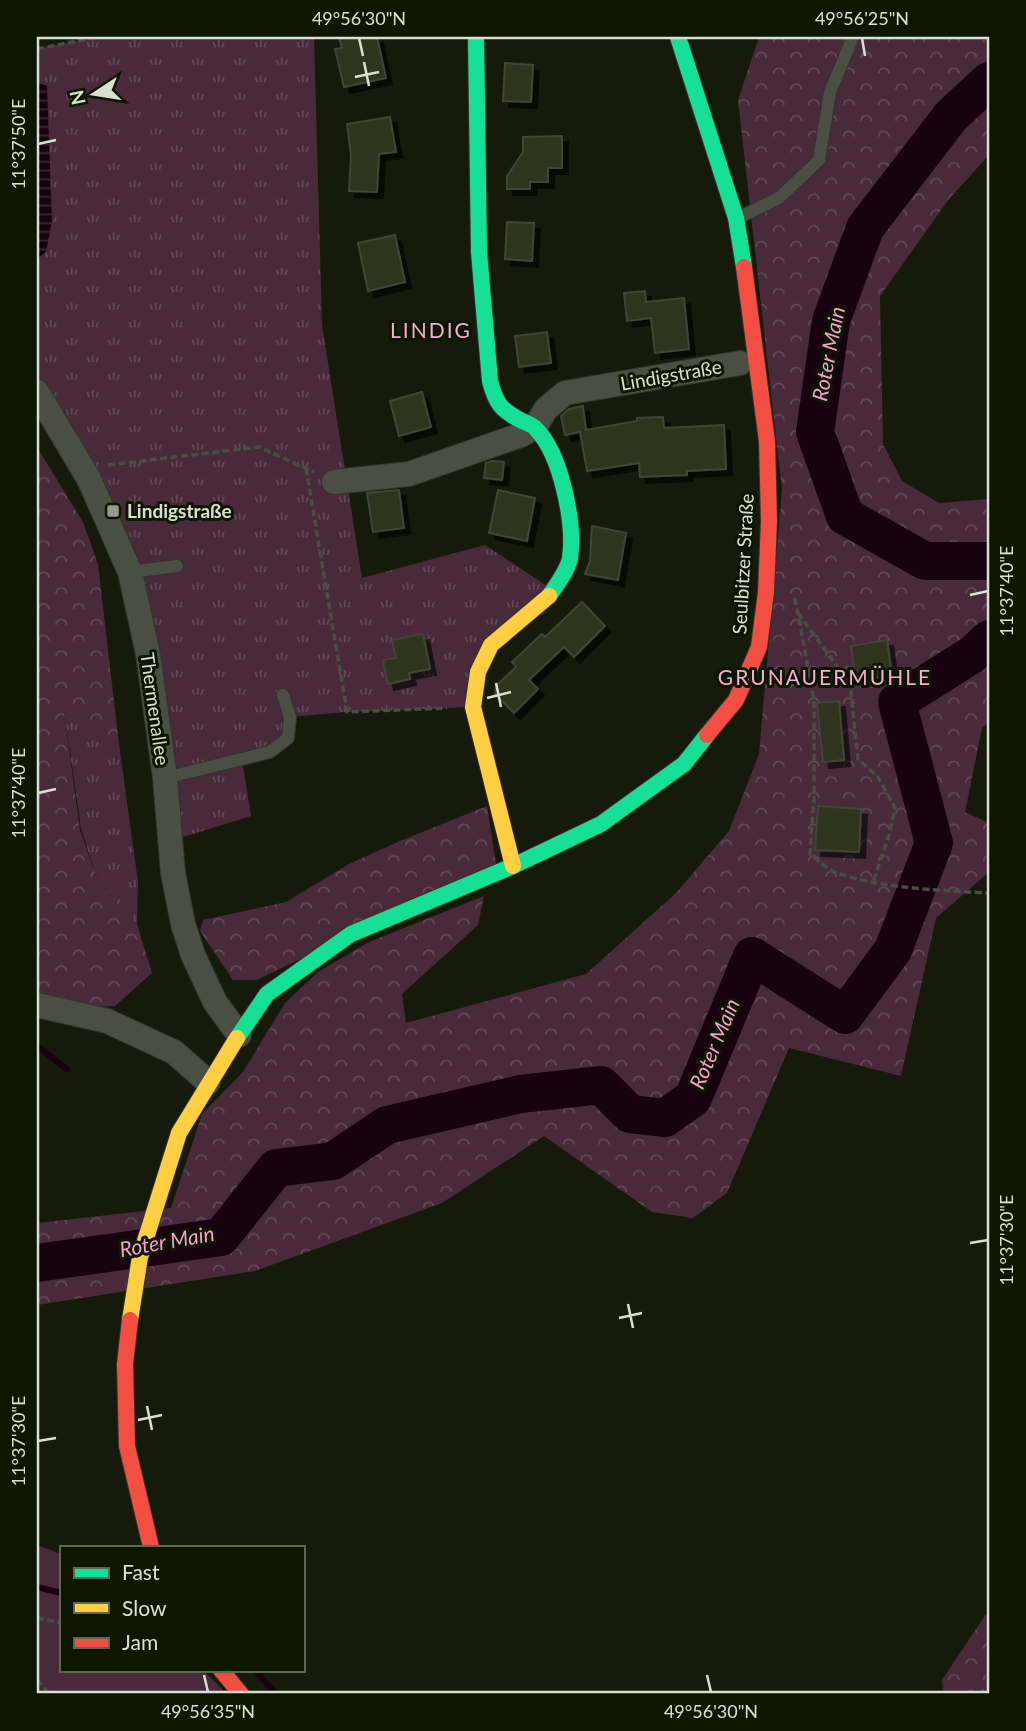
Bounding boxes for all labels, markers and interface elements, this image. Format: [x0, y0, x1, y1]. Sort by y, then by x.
text: 49°56'30"N [312, 7, 406, 29]
text: 49°56'25"N [815, 7, 909, 29]
north arrow [60, 60, 130, 130]
text: N [64, 88, 90, 107]
text: 11°37'50"E [7, 99, 29, 189]
water label: Roter Main [806, 304, 849, 403]
district label: LINDIG [390, 317, 472, 342]
street label: Lindigstraße [619, 354, 723, 395]
street label: Seulbitzer Straße [727, 493, 758, 635]
place label: Lindigstraße [127, 499, 232, 522]
marker: Lindigstraße [105, 503, 121, 519]
text: 11°37'40"E [995, 546, 1017, 636]
street label: Thermenallee [136, 651, 175, 767]
district label: GRUNAUERMÜHLE [718, 664, 932, 689]
text: 11°37'40"E [7, 748, 29, 838]
water label: Roter Main [683, 994, 744, 1092]
text: 11°37'30"E [995, 1195, 1017, 1285]
water label: Roter Main [117, 1220, 216, 1261]
text: 11°37'30"E [7, 1396, 29, 1486]
legend [60, 1546, 304, 1672]
text: Fast [122, 1559, 160, 1584]
text: Slow [122, 1595, 167, 1620]
text: Jam [122, 1629, 158, 1654]
text: 49°56'35"N [161, 1700, 255, 1722]
text: 49°56'30"N [664, 1700, 758, 1722]

